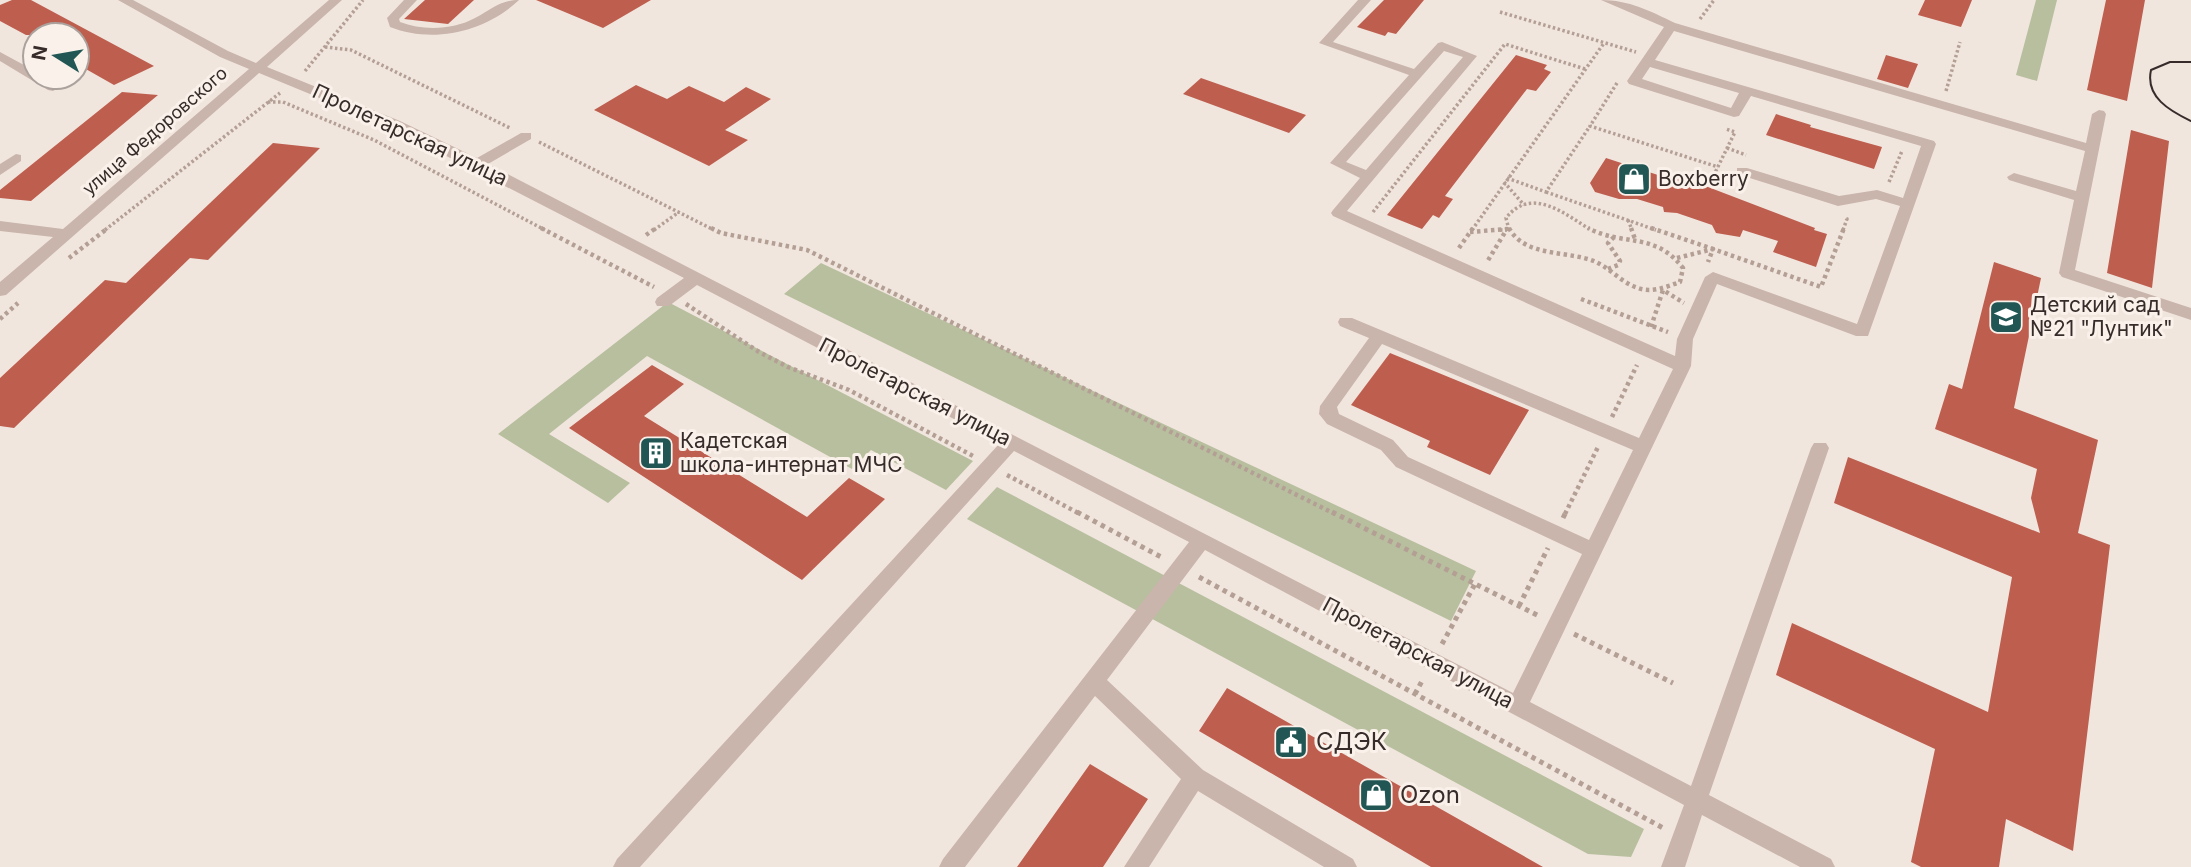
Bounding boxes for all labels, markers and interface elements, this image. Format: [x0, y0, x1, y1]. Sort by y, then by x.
north arrow [21, 21, 91, 91]
text: N [27, 44, 52, 62]
street label: улица Федоровского [78, 62, 231, 199]
street label: Пролетарская улица [309, 78, 512, 191]
shop icon: Boxberry [1615, 160, 1653, 198]
place label: Boxberry [1658, 166, 1749, 191]
place label: Детский сад №21 "Лунтик" [2030, 292, 2173, 341]
school or university icon: Детский сад №21 "Лунтик" [1987, 298, 2025, 336]
street label: Пролетарская улица [815, 332, 1015, 451]
place label: Кадетская школа-интернат МЧС [680, 428, 903, 477]
building icon: Кадетская школа-интернат МЧС [637, 434, 675, 472]
street label: Пролетарская улица [1319, 592, 1518, 713]
public building icon: СДЭК [1272, 723, 1310, 761]
place label: СДЭК [1316, 727, 1387, 756]
shop icon: Ozon [1357, 776, 1395, 814]
place label: Ozon [1400, 780, 1460, 809]

